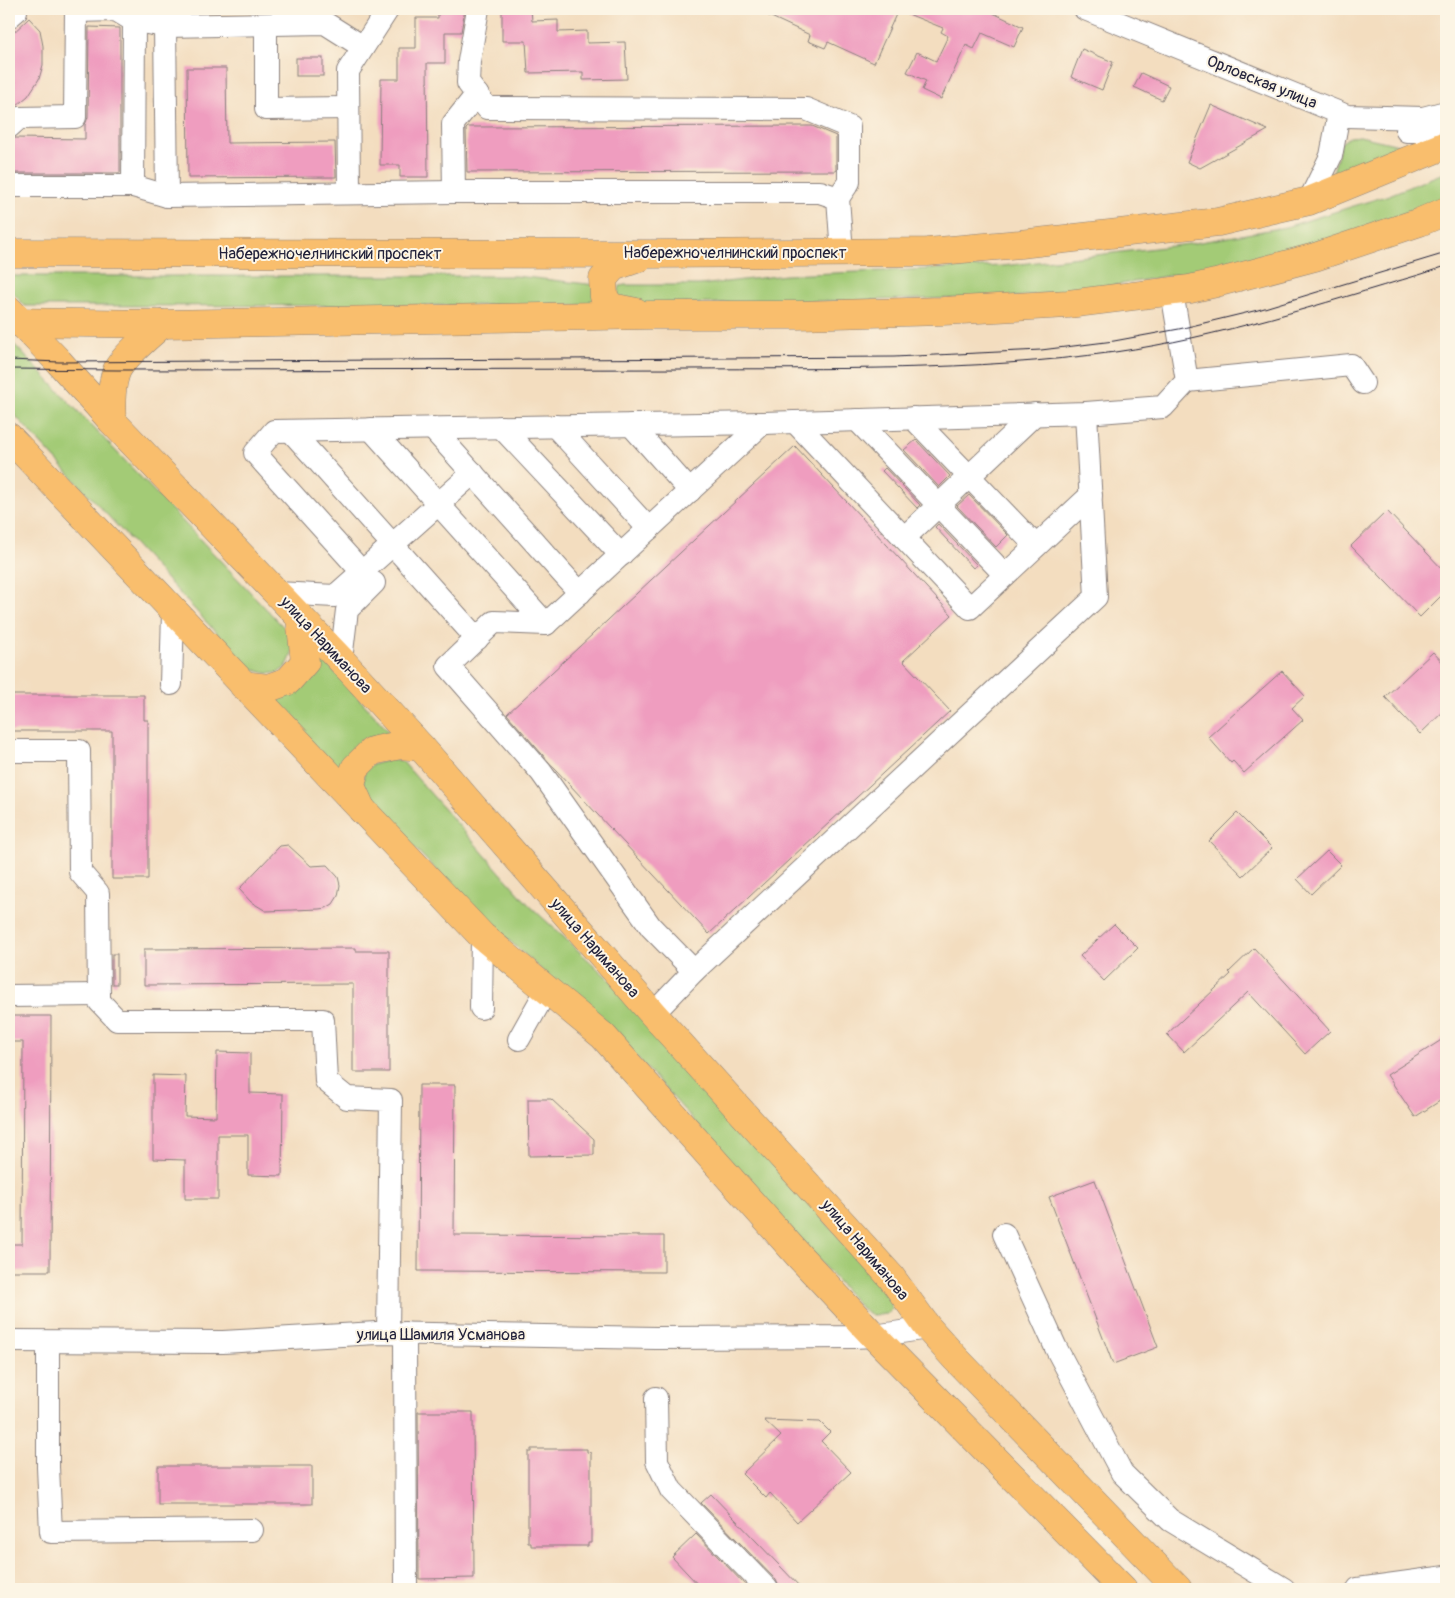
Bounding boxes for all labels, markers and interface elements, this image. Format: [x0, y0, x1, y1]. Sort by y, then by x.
street label: Орловская улица [1204, 51, 1320, 113]
street label: Набережночелнинский проспект [623, 243, 847, 263]
street label: Набережночелнинский проспект [218, 244, 442, 264]
street label: улица Нариманова [275, 592, 376, 698]
street label: улица Нариманова [546, 893, 644, 1002]
street label: улица Нариманова [816, 1195, 913, 1304]
street label: улица Шамиля Усманова [356, 1325, 525, 1345]

